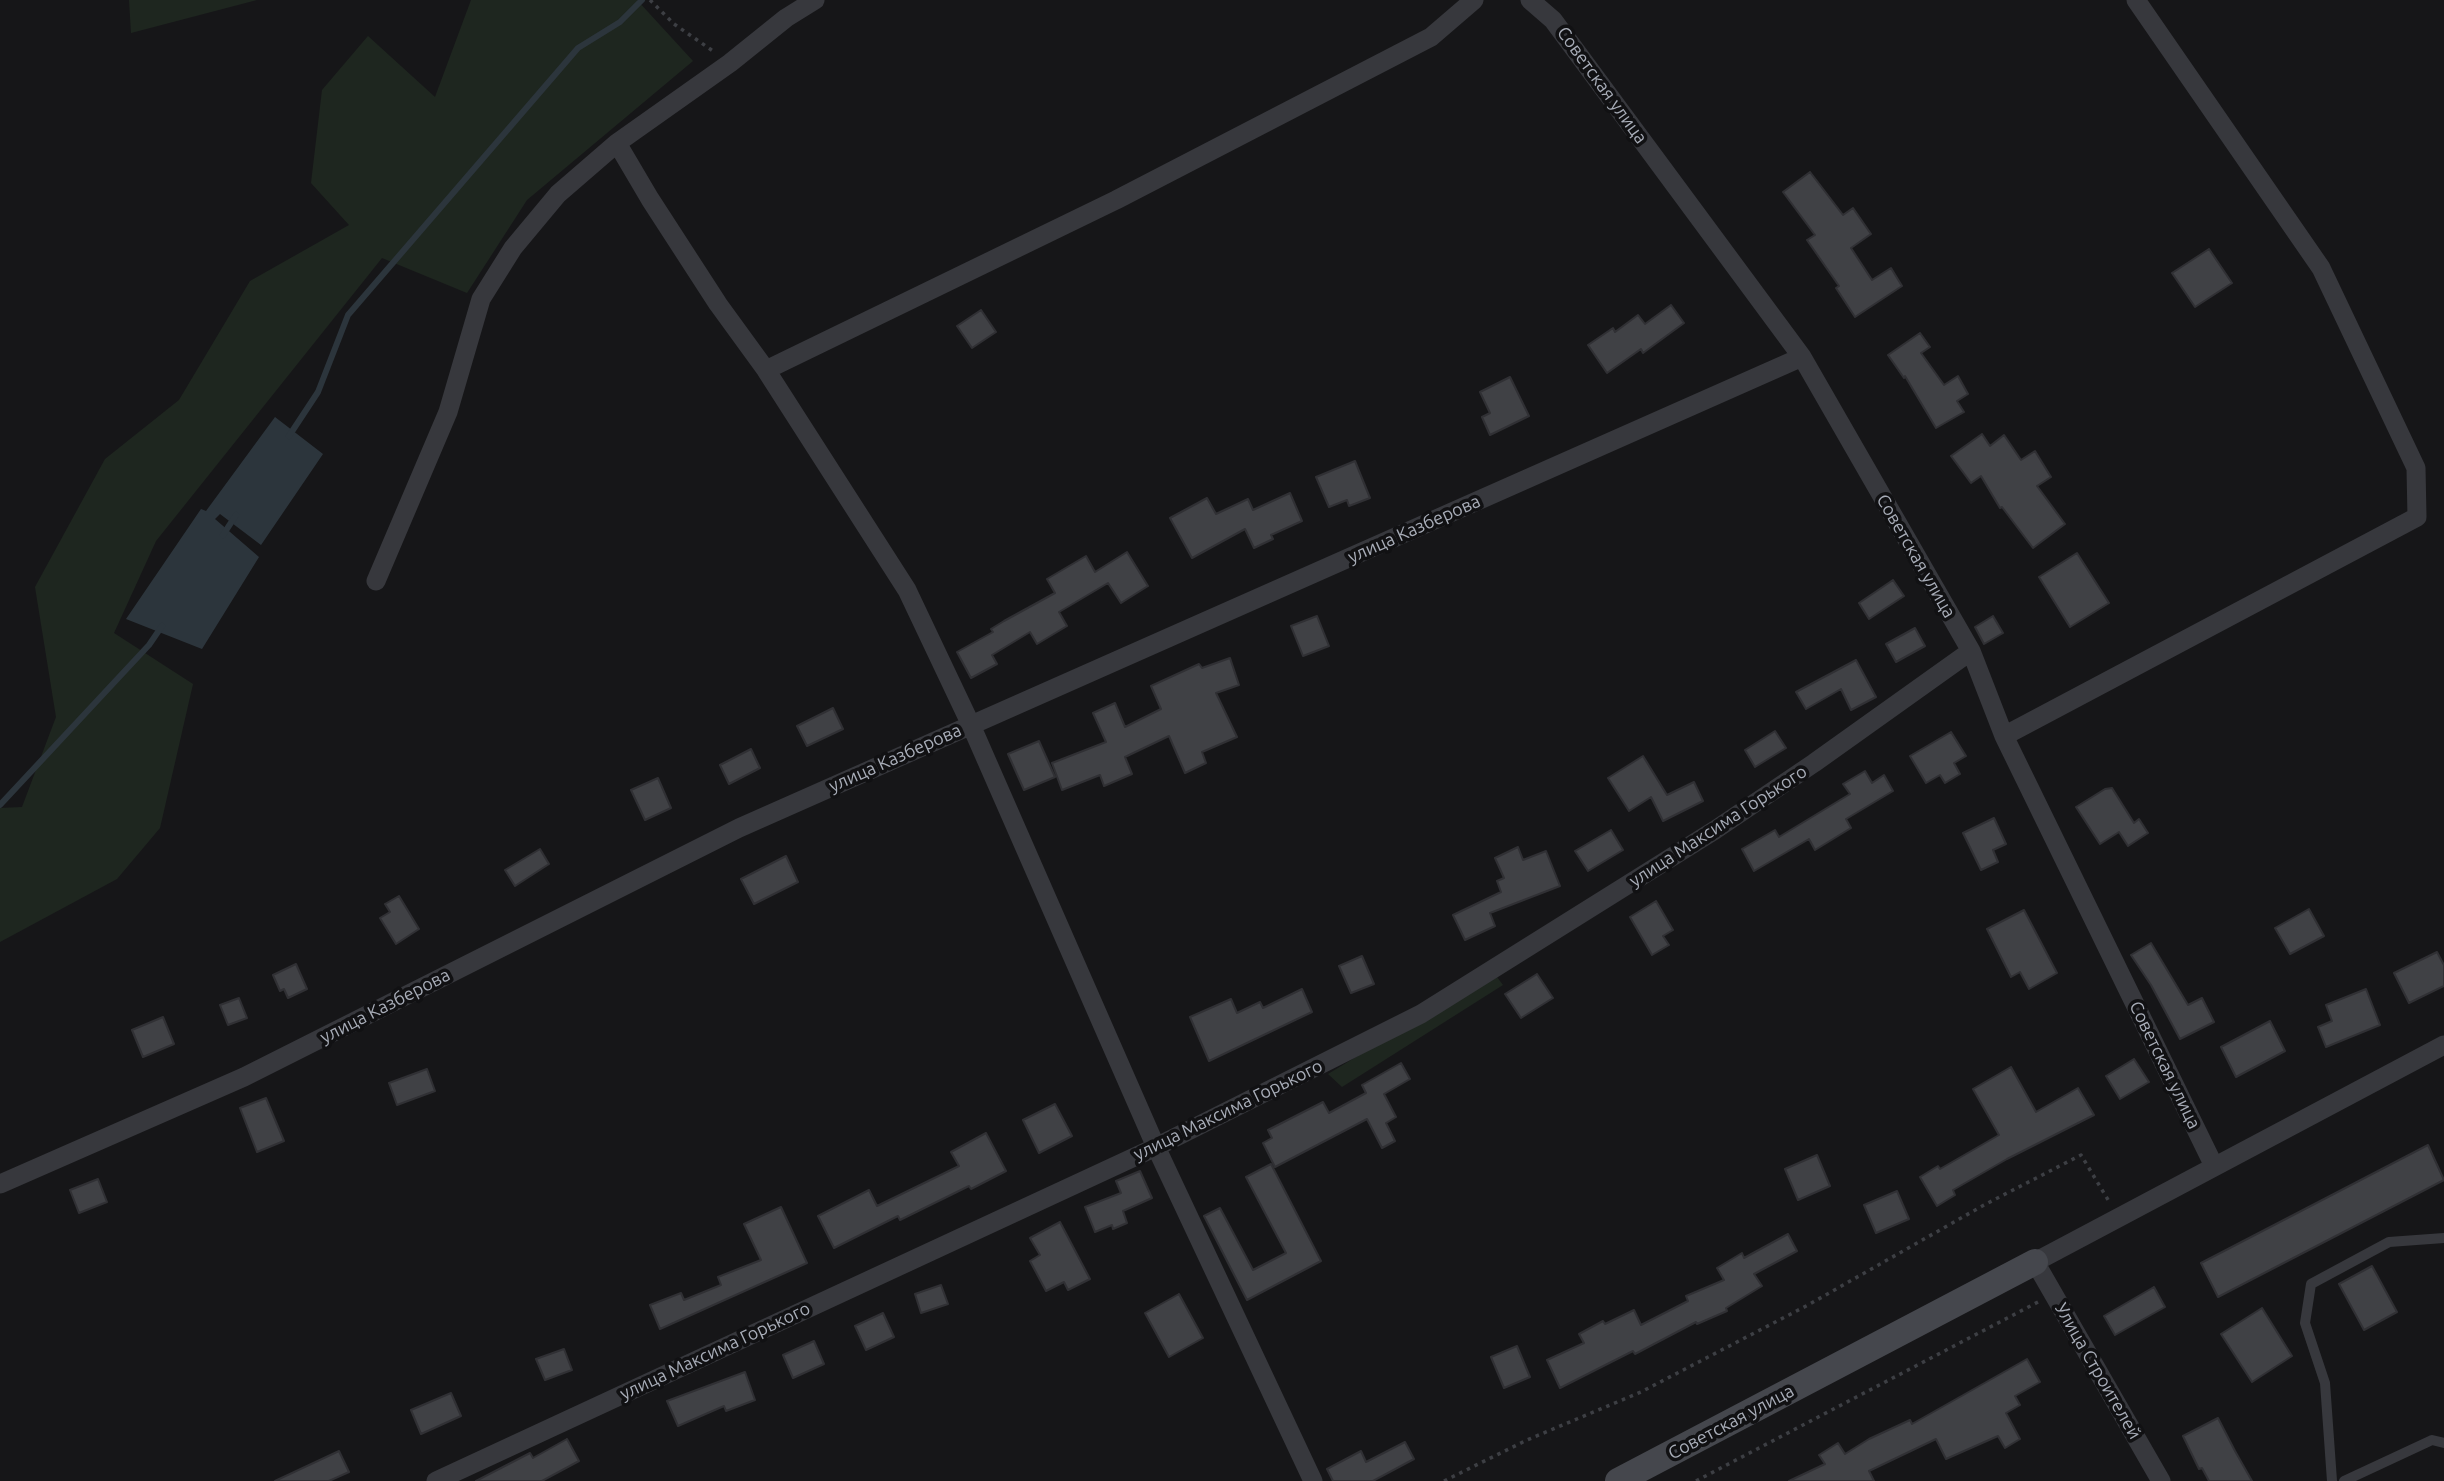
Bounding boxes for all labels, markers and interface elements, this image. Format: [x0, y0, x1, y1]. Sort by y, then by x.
street label: Советская улица [1552, 22, 1652, 148]
street label: улица Казберова [1344, 490, 1484, 568]
street label: Советская улица [1872, 490, 1960, 622]
street label: улица Казберова [825, 719, 965, 797]
street label: улица Максима Горького [1625, 760, 1811, 892]
street label: улица Казберова [316, 964, 454, 1048]
street label: Советская улица [2125, 998, 2205, 1132]
street label: улица Максима Горького [1130, 1055, 1326, 1165]
street label: улица Максима Горького [616, 1297, 814, 1405]
street label: Улица Строителей [2050, 1299, 2146, 1443]
street label: Советская улица [1664, 1380, 1798, 1464]

